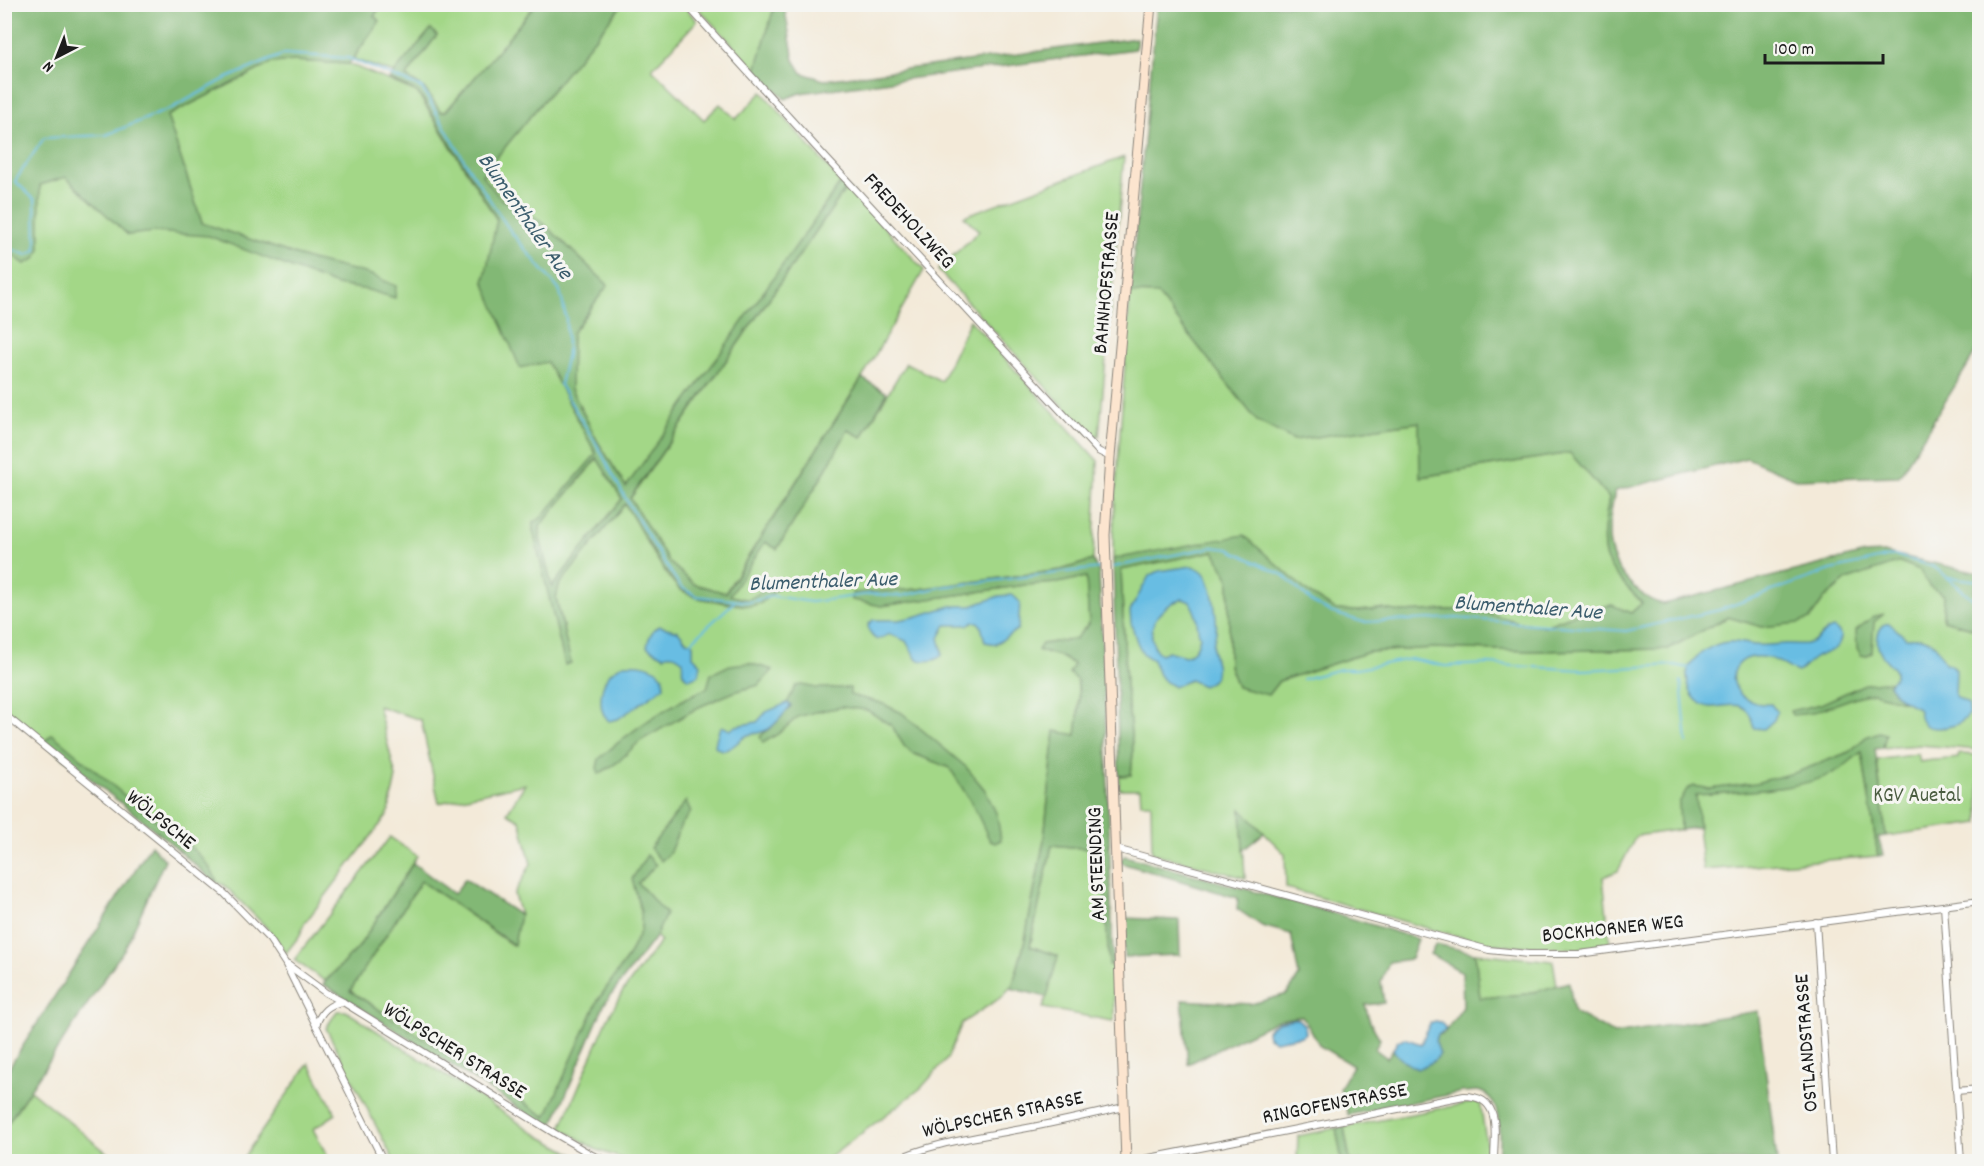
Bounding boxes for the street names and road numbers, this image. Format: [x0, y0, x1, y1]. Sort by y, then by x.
street label: FREDEHOLZWEG [855, 167, 961, 277]
street label: BAHNHOFSTRASSE [1087, 210, 1129, 355]
street label: WÖLPSCHE [119, 784, 201, 859]
street label: AM STEENDING [1081, 807, 1115, 921]
street label: BOCKHORNER WEG [1541, 908, 1685, 952]
street label: OSTLANDSTRASSE [1788, 972, 1828, 1113]
street label: WÖLPSCHER STRASSE [377, 996, 532, 1108]
street label: RINGOFENSTRASSE [1260, 1076, 1410, 1134]
street label: WÖLPSCHER STRASSE [920, 1084, 1087, 1148]

